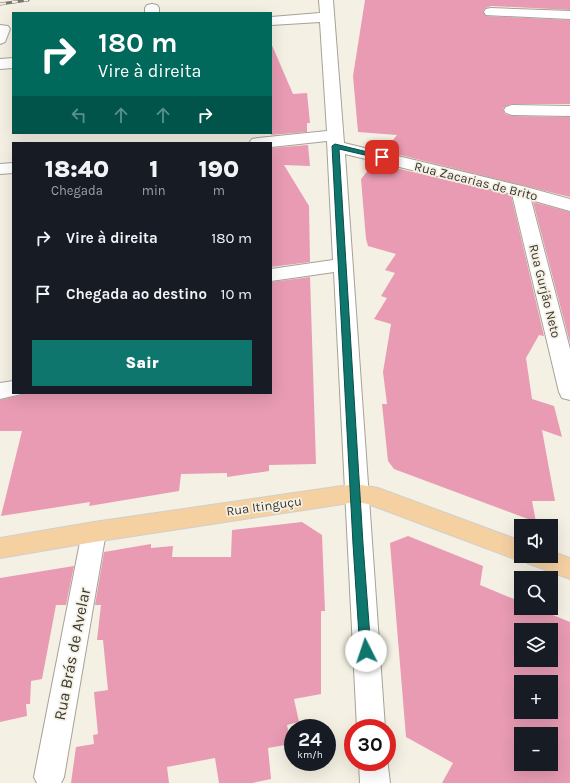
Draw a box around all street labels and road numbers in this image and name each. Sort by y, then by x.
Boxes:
street label: Rua Zacarias de Brito [413,158,539,204]
street label: Rua Gurjão Neto [526,243,564,339]
street label: Rua Itinguçu [225,493,303,519]
street label: Rua Brás de Avelar [50,586,94,722]

